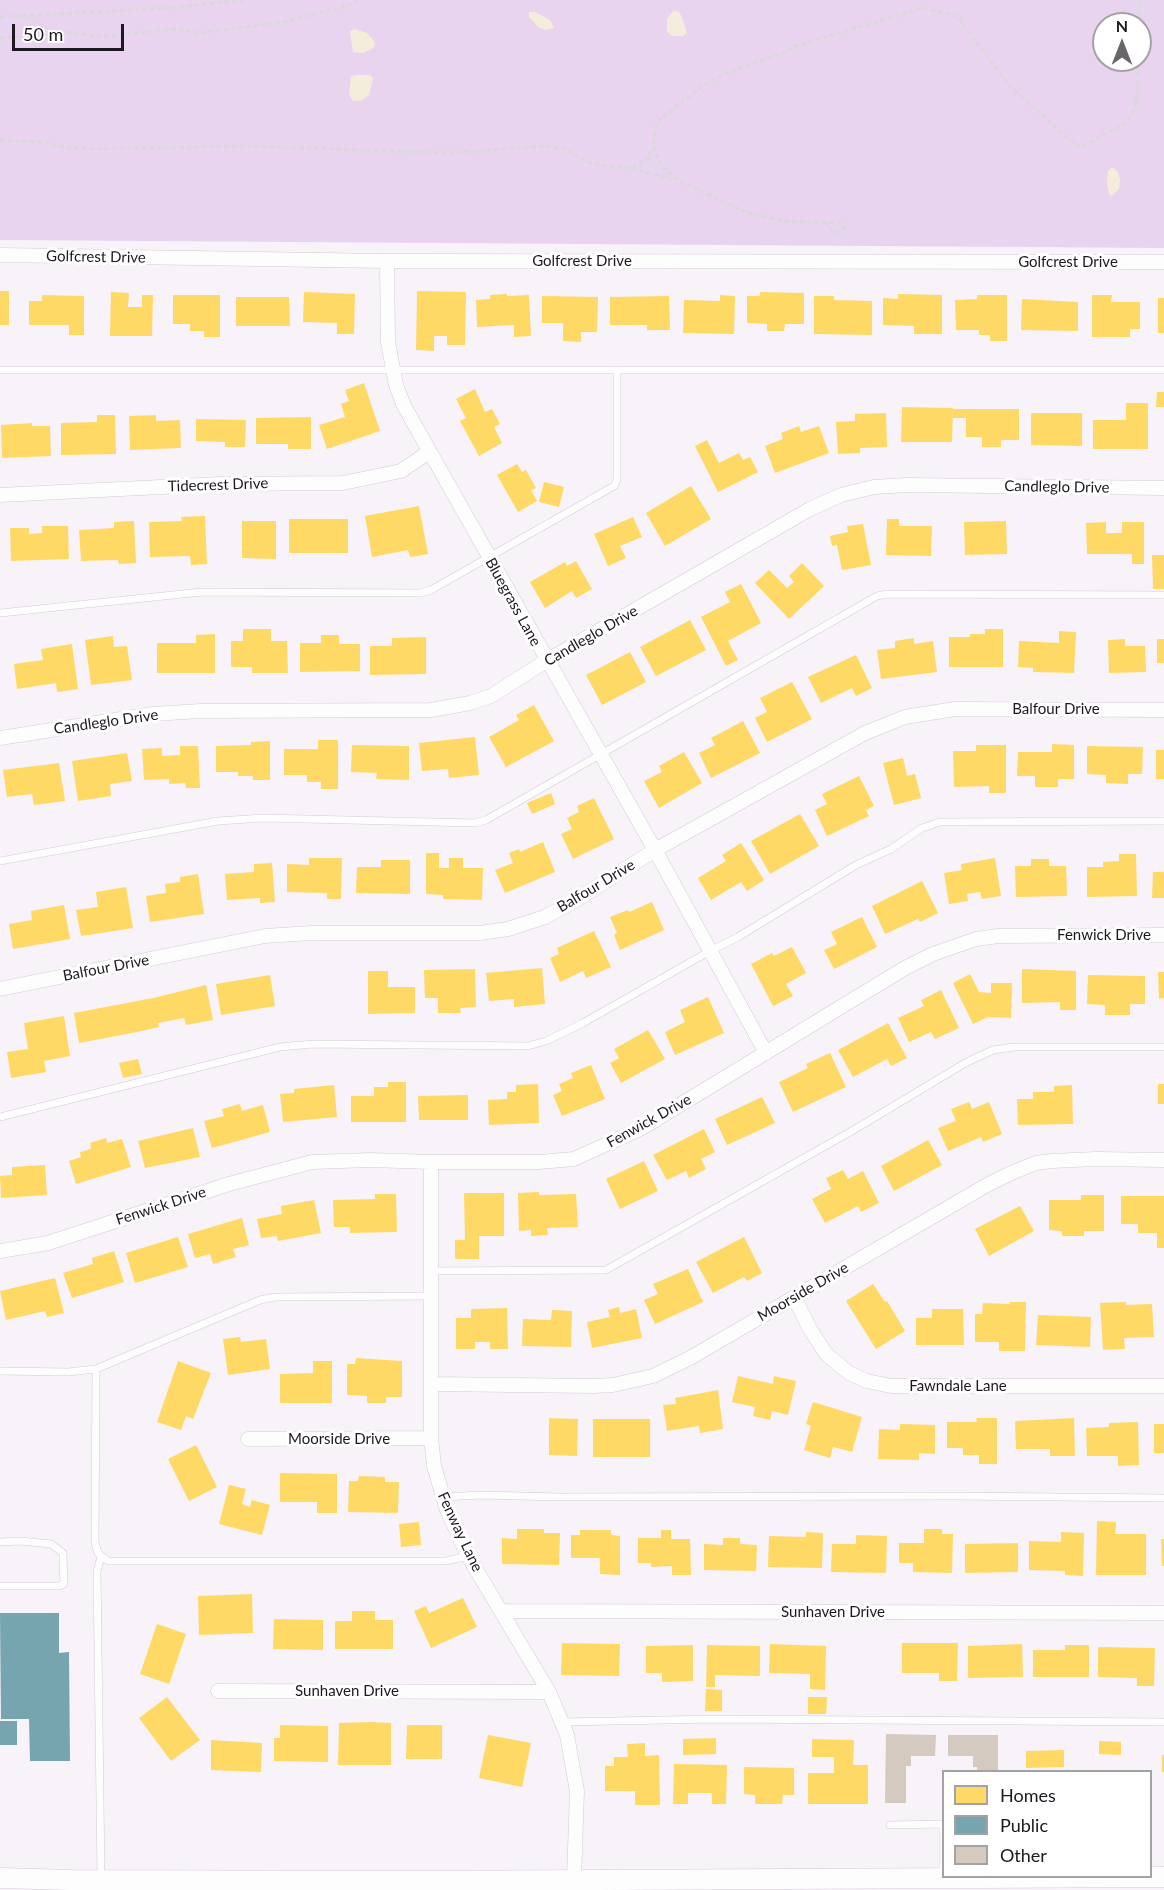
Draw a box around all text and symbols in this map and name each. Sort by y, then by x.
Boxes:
scale bar [15,12,128,50]
north arrow [1092,12,1152,72]
text: N [1116,16,1128,35]
text: 50 m [23,23,63,45]
street label: Golfcrest Drive [46,247,146,267]
street label: Golfcrest Drive [532,252,632,270]
street label: Golfcrest Drive [1018,253,1118,271]
street label: Tidecrest Drive [167,474,269,496]
street label: Candleglo Drive [1004,477,1110,497]
street label: Bluegrass Lane [481,555,545,649]
street label: Candleglo Drive [541,602,641,670]
street label: Balfour Drive [1012,700,1100,718]
street label: Candleglo Drive [53,706,159,738]
street label: Balfour Drive [554,856,638,916]
street label: Fenwick Drive [1057,926,1151,944]
street label: Balfour Drive [61,951,151,985]
street label: Fenwick Drive [604,1090,694,1152]
street label: Fenwick Drive [114,1183,208,1229]
street label: Moorside Drive [754,1259,852,1325]
street label: Fawndale Lane [909,1377,1007,1395]
street label: Moorside Drive [288,1430,390,1448]
street label: Fenway Lane [434,1489,486,1575]
street label: Sunhaven Drive [781,1603,885,1621]
street label: Sunhaven Drive [295,1682,399,1700]
legend [942,1770,1152,1878]
text: Homes [1000,1784,1056,1806]
text: Public [1000,1814,1048,1836]
text: Other [1000,1844,1047,1866]

